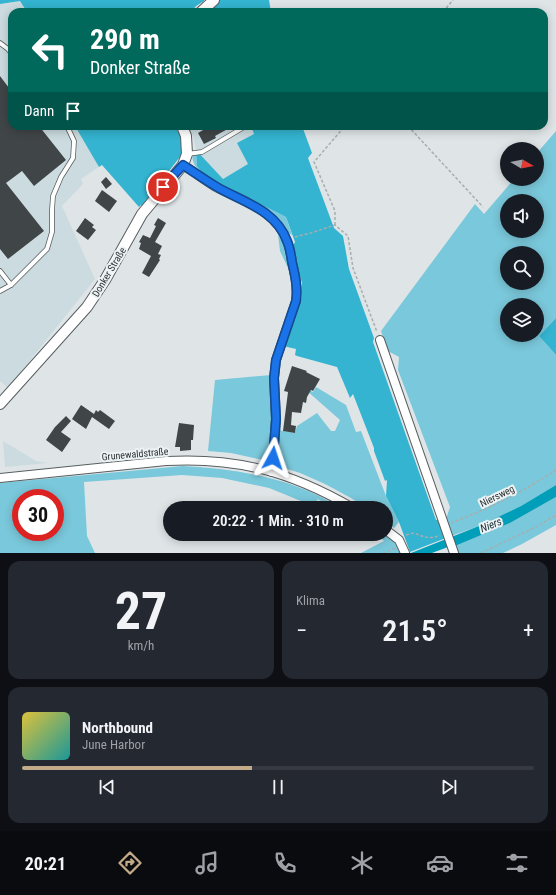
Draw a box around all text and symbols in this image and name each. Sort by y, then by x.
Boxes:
text: 290 m [90,23,160,56]
icon: left [24,24,76,76]
text: Donker Straße [90,57,190,78]
icon: arrive [62,100,84,122]
text: Dann [24,102,54,120]
north arrow [500,142,544,186]
map controls [500,142,544,342]
pin [146,170,180,204]
icon: arrive [152,176,174,198]
button: sound [500,194,544,238]
street label: Donker Straße [90,245,128,299]
button: search [500,246,544,290]
button: layers [500,298,544,342]
position arrow [252,437,294,479]
street label: Grunewaldstraße [101,446,169,462]
street label: Niersweg [478,483,516,509]
speed limit sign: 30 [12,489,64,541]
text: 20:22 · 1 Min. · 310 m [212,512,344,530]
water label: Niers [478,515,504,535]
text: 27 [115,581,167,642]
text: Klima [296,593,325,608]
text: 21.5° [382,613,448,648]
text: − [296,618,307,643]
text: + [523,618,534,643]
text: km/h [128,638,154,653]
text: Northbound [82,719,153,737]
text: June Harbor [82,737,145,752]
icon: previous [96,776,118,798]
icon: pause [267,776,289,798]
icon: next [438,776,460,798]
icon: directions [116,849,144,877]
icon: music [193,849,221,877]
icon: phone [271,849,299,877]
icon: climate [348,849,376,877]
icon: car [426,849,454,877]
icon: filters [503,849,531,877]
text: 20:21 [25,853,66,874]

